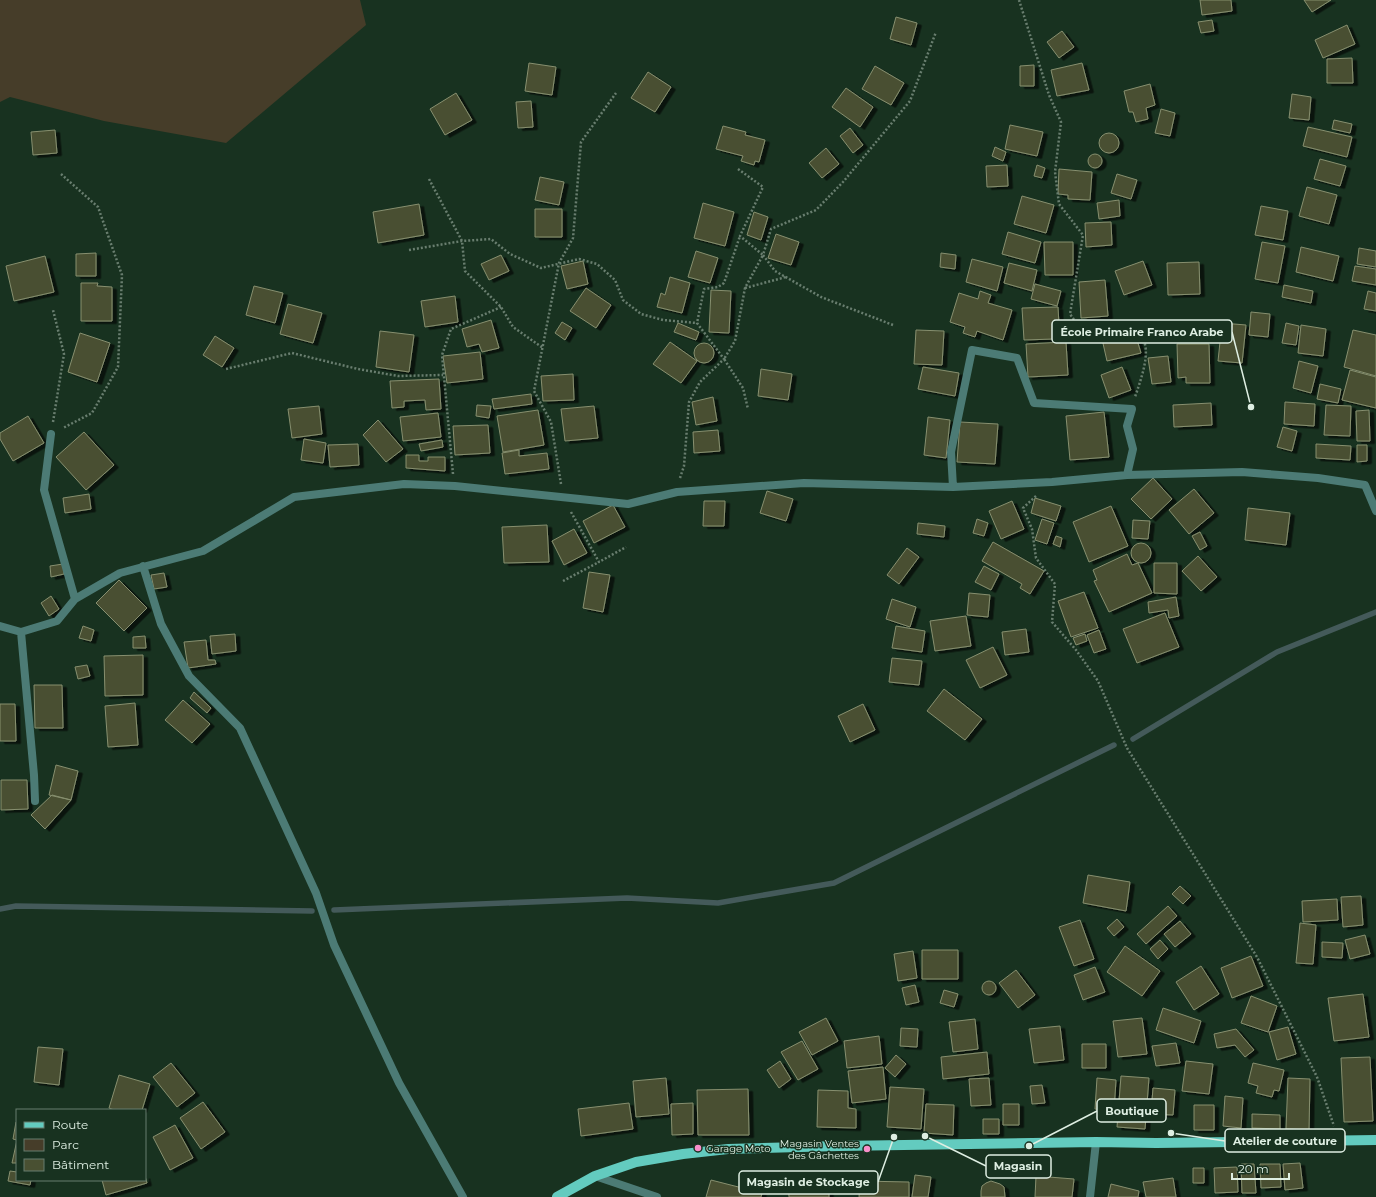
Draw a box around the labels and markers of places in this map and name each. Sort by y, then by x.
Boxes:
callout: École Primaire Franco Arabe [1052,320,1232,343]
callout: Boutique [1097,1099,1166,1122]
callout: Atelier de couture [1225,1129,1345,1152]
place label: Magasin Ventes des Gâchettes [780,1137,859,1162]
place label: Garage Moto [706,1142,771,1155]
marker: Garage Moto [693,1143,703,1153]
marker: Magasin Ventes des Gâchettes [862,1144,872,1154]
callout: Magasin [986,1155,1051,1178]
callout: Magasin de Stockage [739,1171,878,1194]

